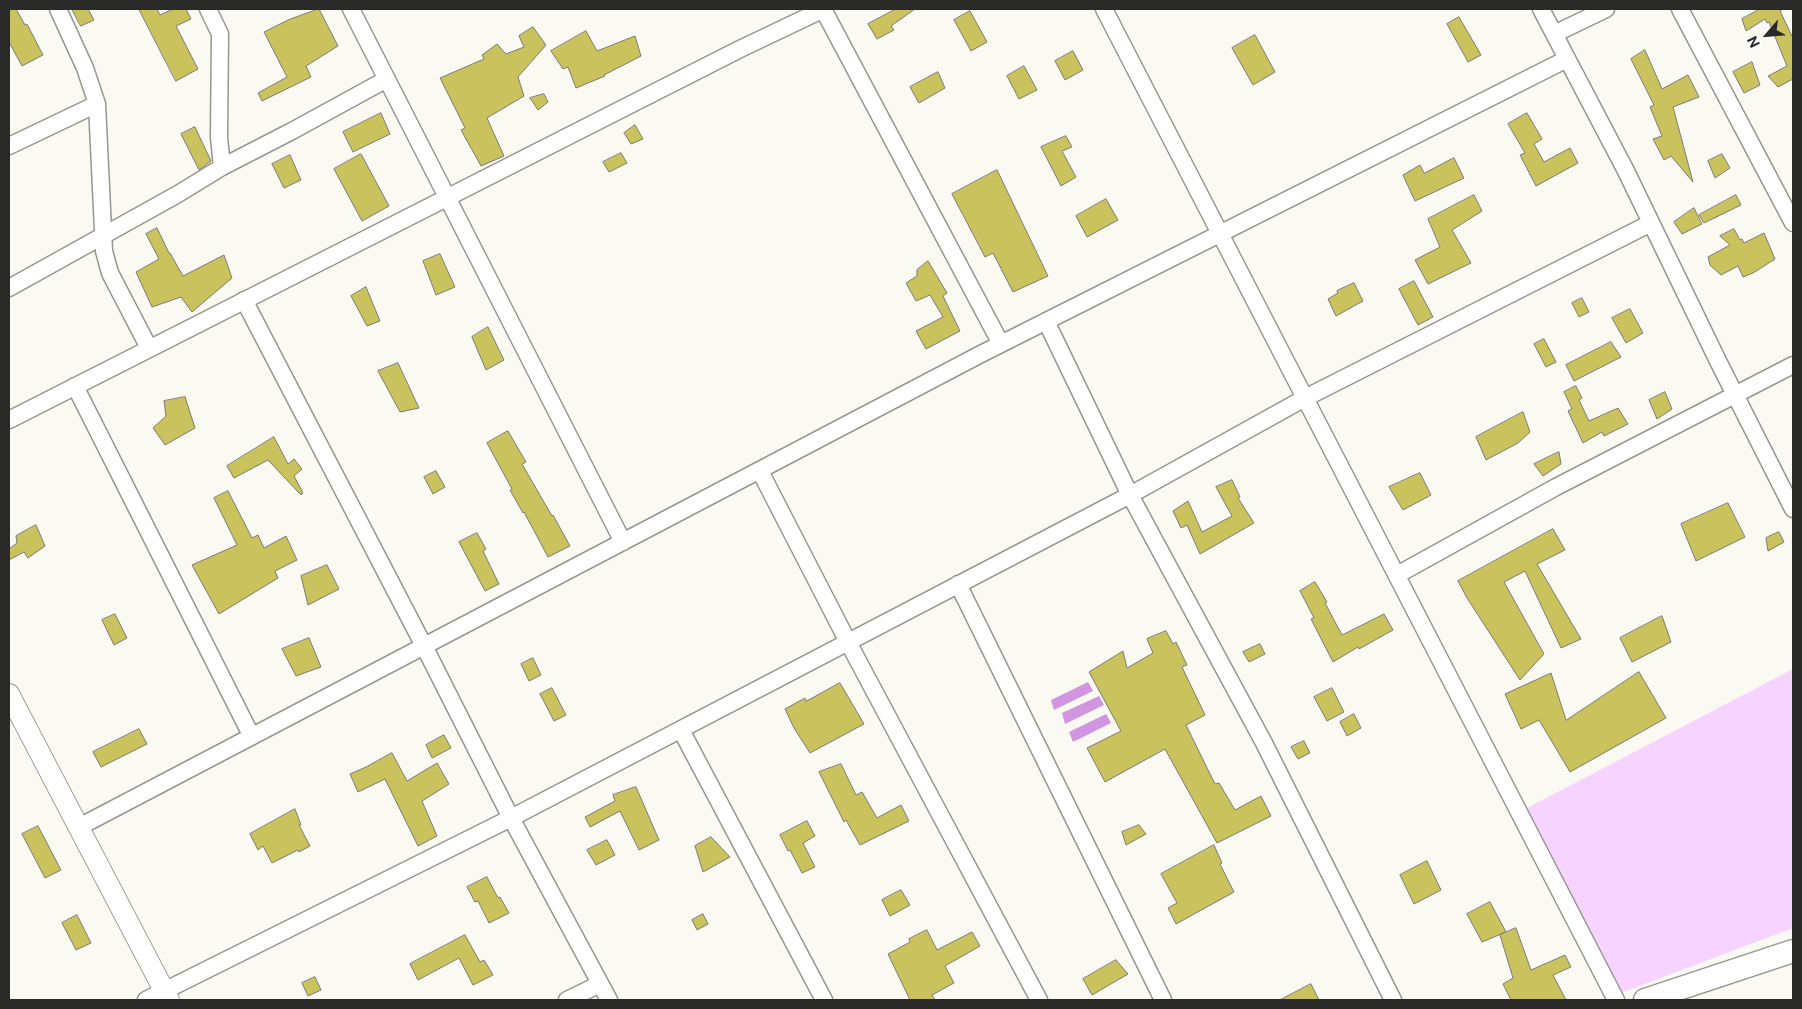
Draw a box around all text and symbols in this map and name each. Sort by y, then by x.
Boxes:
north arrow [1742,10,1792,60]
text: N [1744,33,1763,50]

